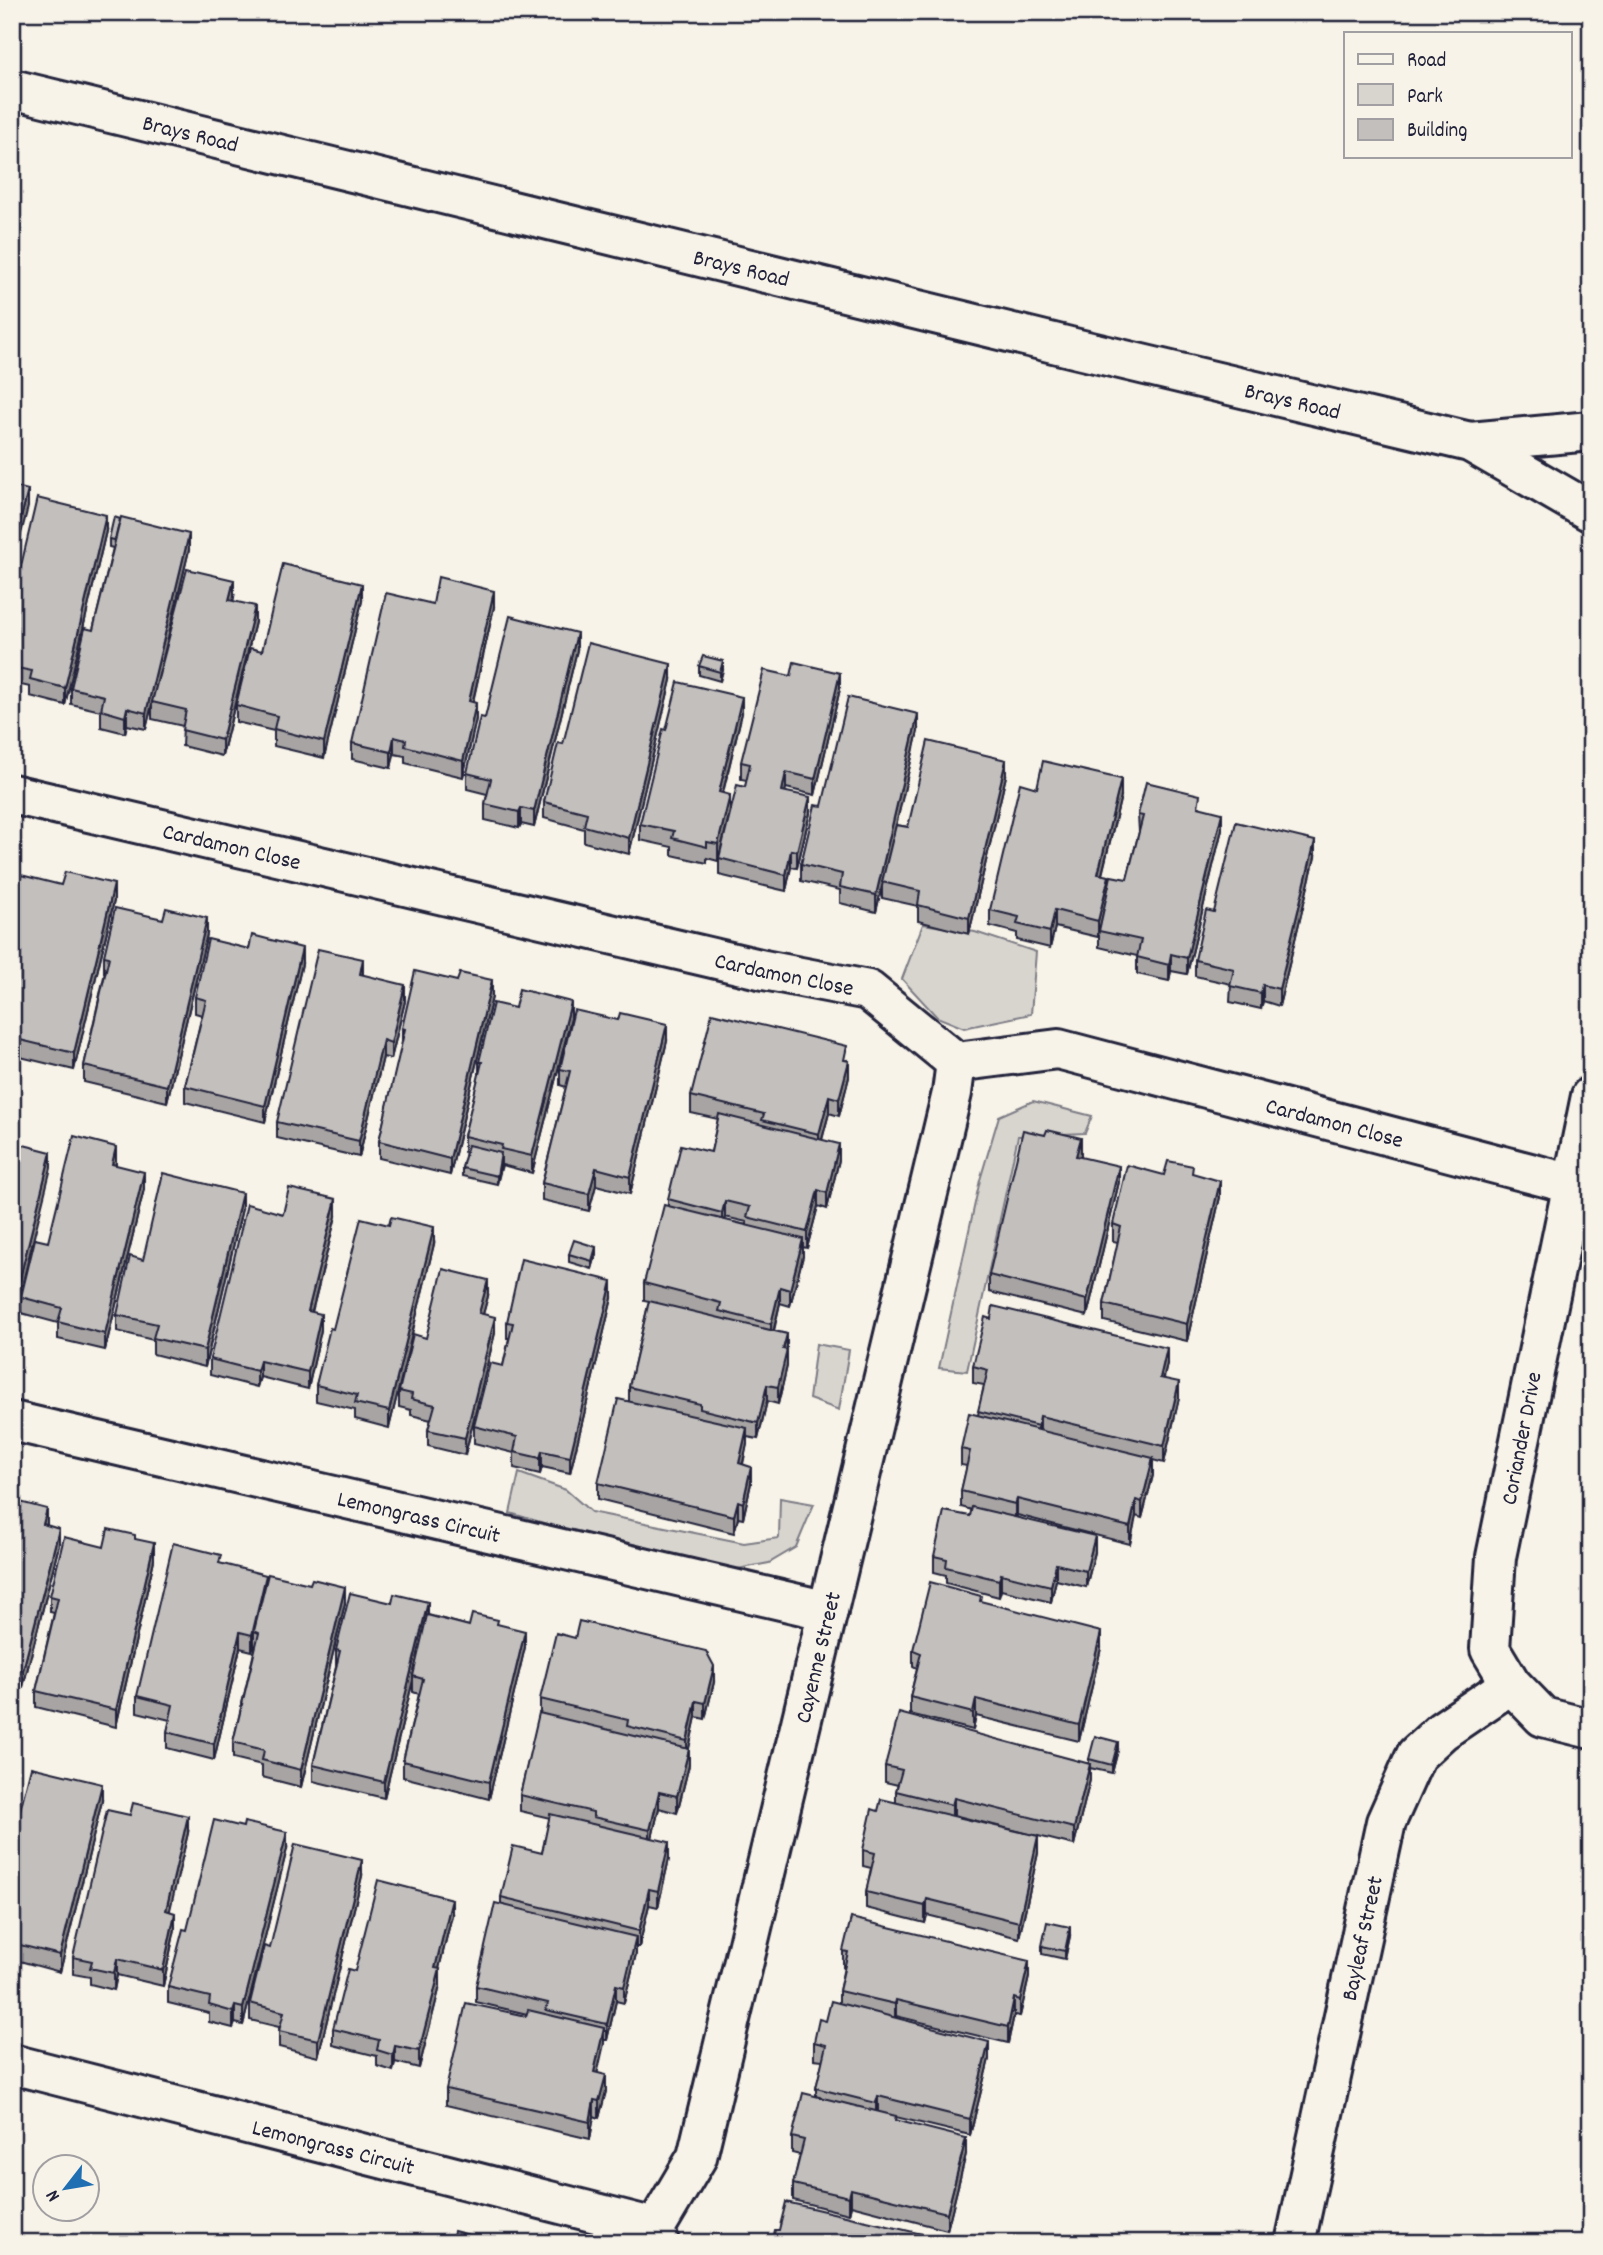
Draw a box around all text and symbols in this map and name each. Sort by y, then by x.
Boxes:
legend [1344,32,1572,158]
text: Road [1407,47,1446,77]
text: Park [1407,83,1443,113]
street label: Brays Road [139,108,241,164]
text: Building [1407,117,1467,147]
street label: Brays Road [689,243,792,298]
street label: Brays Road [1241,376,1343,431]
street label: Cardamon Close [159,817,304,881]
street label: Cardamon Close [711,946,856,1007]
street label: Cardamon Close [1261,1091,1406,1159]
street label: Coriander Drive [1494,1369,1552,1508]
street label: Lemongrass Circuit [334,1484,503,1554]
street label: Cayenne Street [789,1589,852,1727]
street label: Bayleaf Street [1335,1873,1394,2004]
street label: Lemongrass Circuit [248,2113,418,2186]
north arrow [32,2154,102,2224]
text: N [40,2184,68,2206]

